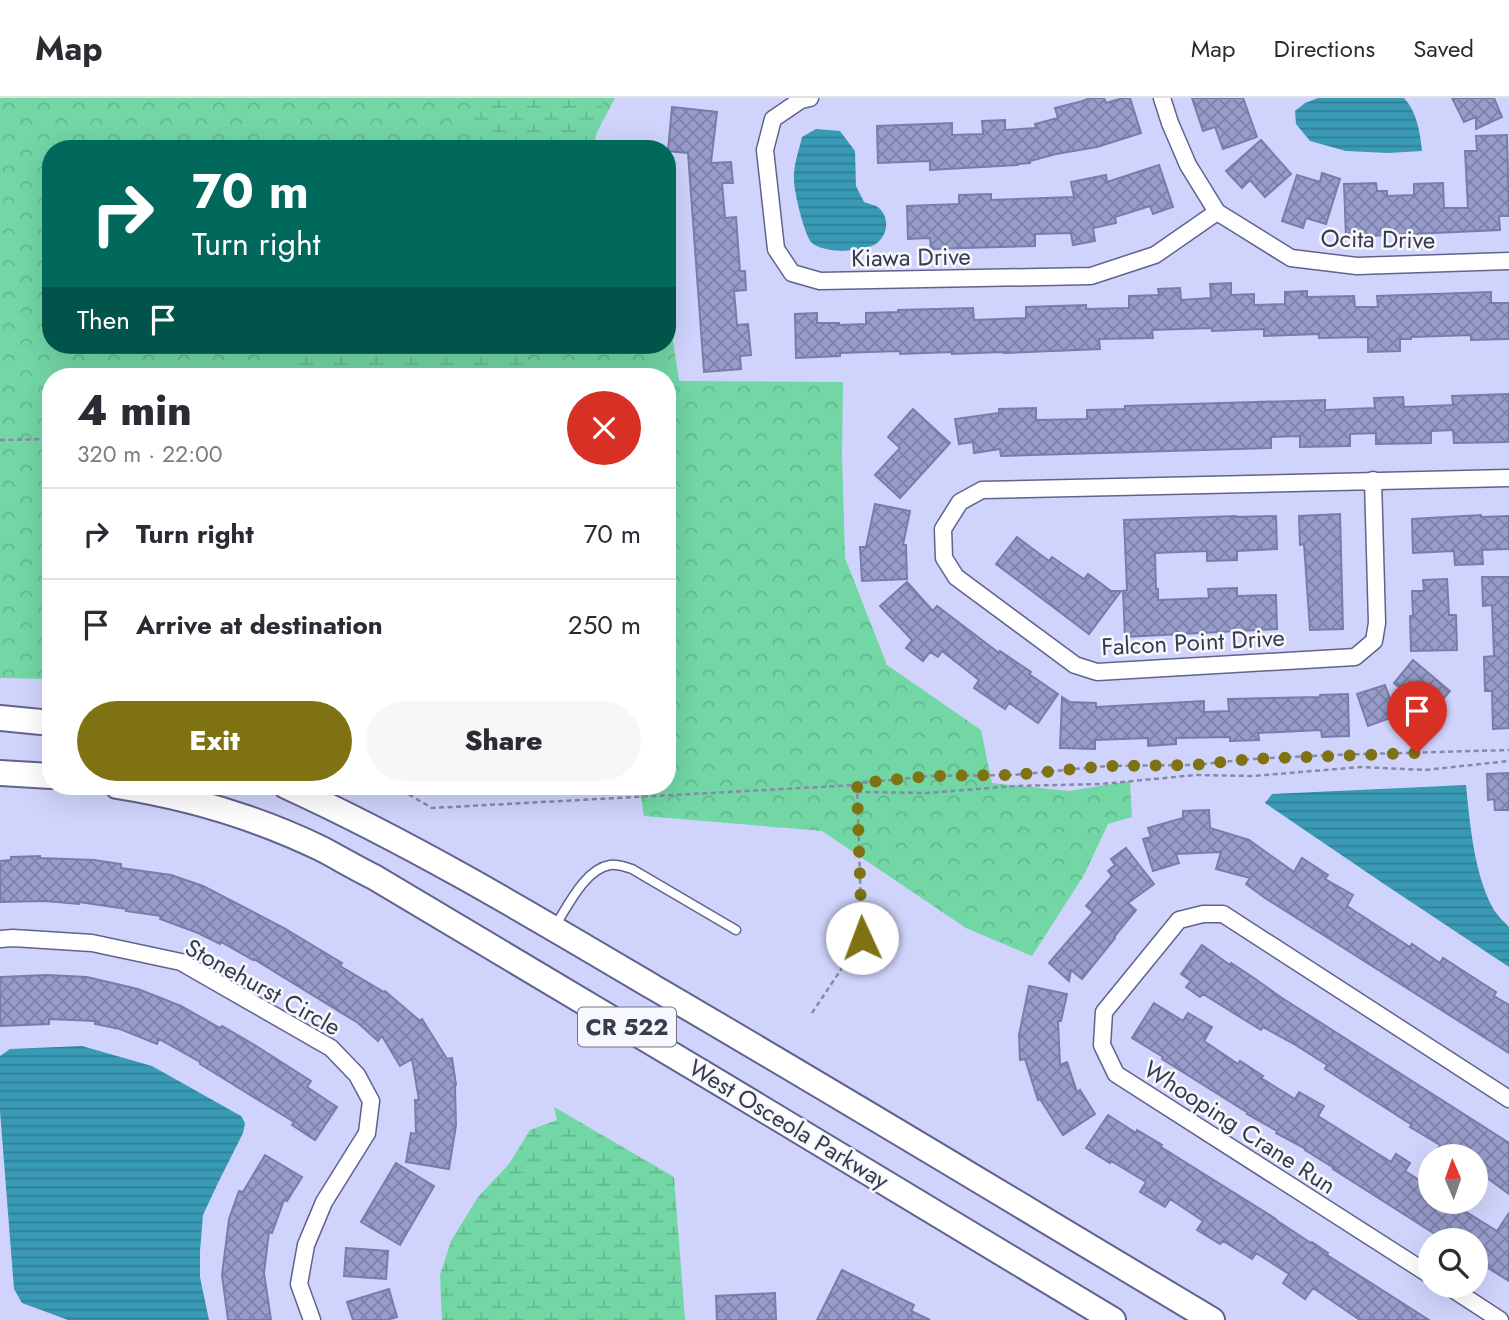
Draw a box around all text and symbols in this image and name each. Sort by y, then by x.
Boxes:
text: Map [35,25,103,72]
text: Map [1191,31,1236,66]
text: Directions [1274,31,1375,66]
text: Saved [1413,31,1474,66]
text: 70 m [192,156,309,226]
icon: right [77,168,168,259]
text: Turn right [192,221,321,267]
street label: Ocita Drive [1320,221,1436,257]
street label: Kiawa Drive [851,238,971,276]
text: Then [77,301,130,339]
icon: arrive [144,301,182,339]
text: 4 min [77,380,192,441]
button: close [567,391,641,465]
text: 320 m · 22:00 [77,437,223,471]
icon: right [77,515,115,553]
text: Turn right [136,515,254,553]
text: 70 m [584,515,641,553]
icon: arrive [77,606,115,644]
text: Arrive at destination [136,606,383,644]
text: 250 m [568,606,641,644]
street label: Falcon Point Drive [1100,620,1286,664]
pin [1387,681,1447,753]
icon: arrive [1398,692,1436,730]
button: Exit [77,701,352,781]
button: Share [366,701,641,781]
position arrow [825,901,899,975]
street label: Stonehurst Circle [179,930,347,1044]
road number: CR 522 [578,1008,676,1046]
street label: West Osceola Parkway [682,1050,896,1198]
street label: Whooping Crane Run [1137,1052,1343,1202]
north arrow [1418,1144,1488,1214]
map controls [1418,1144,1488,1298]
button: search [1418,1228,1488,1298]

